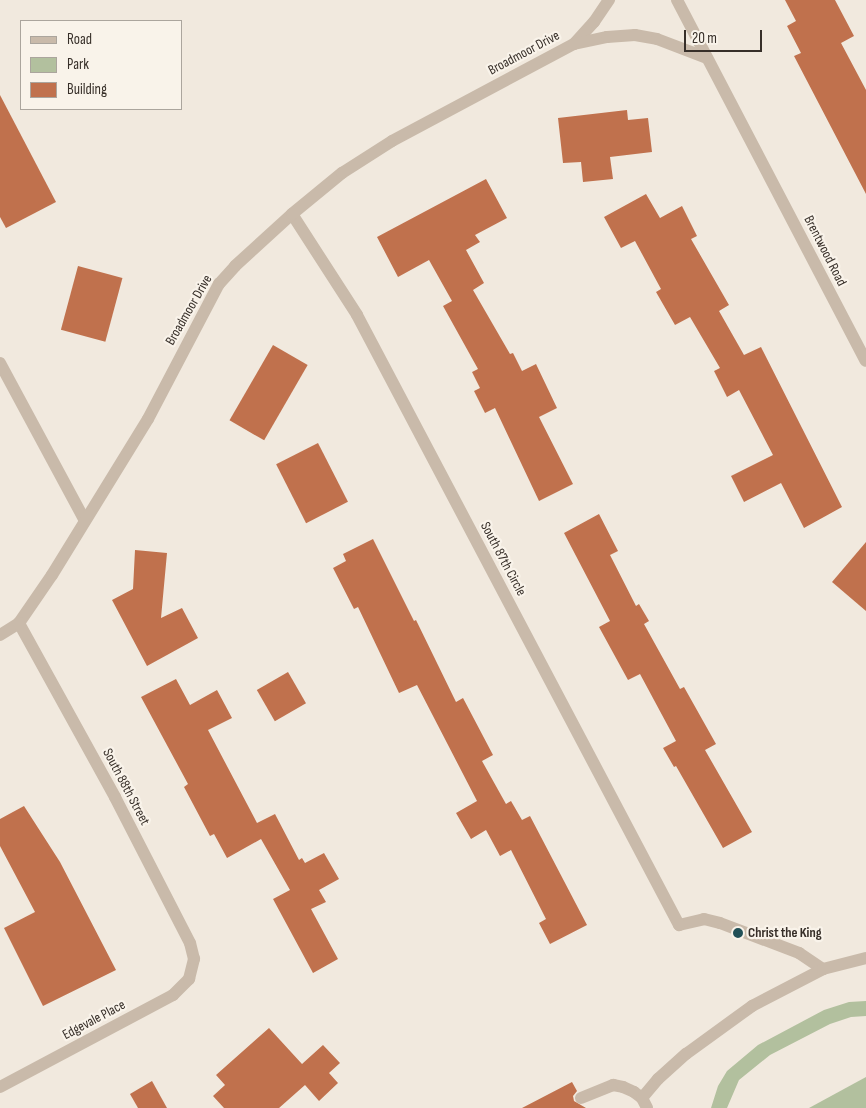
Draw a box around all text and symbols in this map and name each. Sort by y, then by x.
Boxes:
legend [20,20,182,110]
scale bar [686,20,764,52]
street label: Broadmoor Drive [485,27,563,79]
text: 20 m [692,29,717,48]
text: Road [67,30,92,49]
text: Park [67,55,89,74]
text: Building [67,80,107,99]
street label: Brentwood Road [800,213,850,289]
street label: Broadmoor Drive [162,272,216,348]
street label: South 87th Circle [476,519,530,599]
street label: South 88th Street [99,746,153,828]
place label: Christ the King [748,925,822,941]
marker: Christ the King [732,927,744,939]
street label: Edgevale Place [60,996,128,1044]

